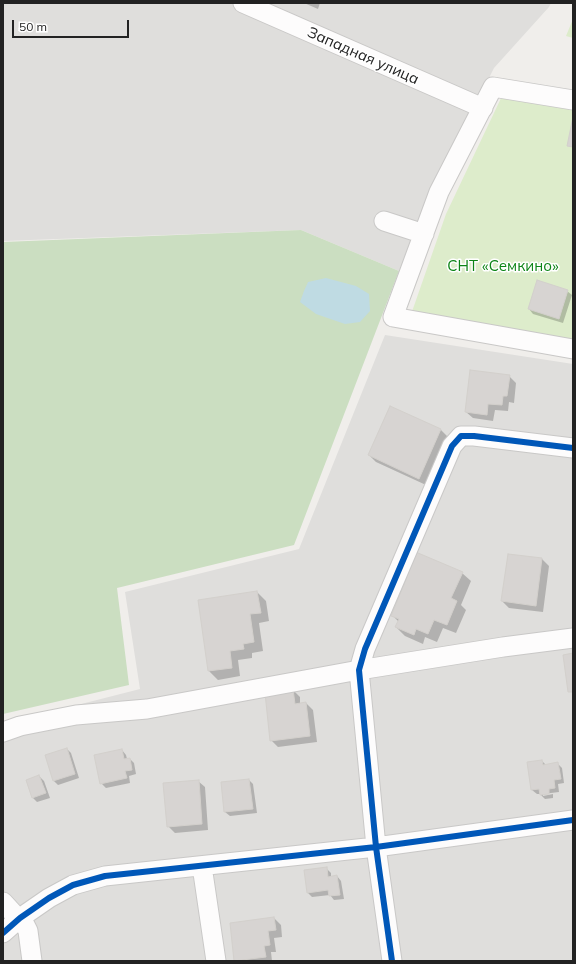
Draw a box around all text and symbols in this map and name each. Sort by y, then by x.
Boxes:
scale bar [14,12,131,38]
text: 50 m [19,19,47,34]
street label: Западная улица [304,23,422,89]
park label: СНТ «Семкино» [447,257,559,275]

